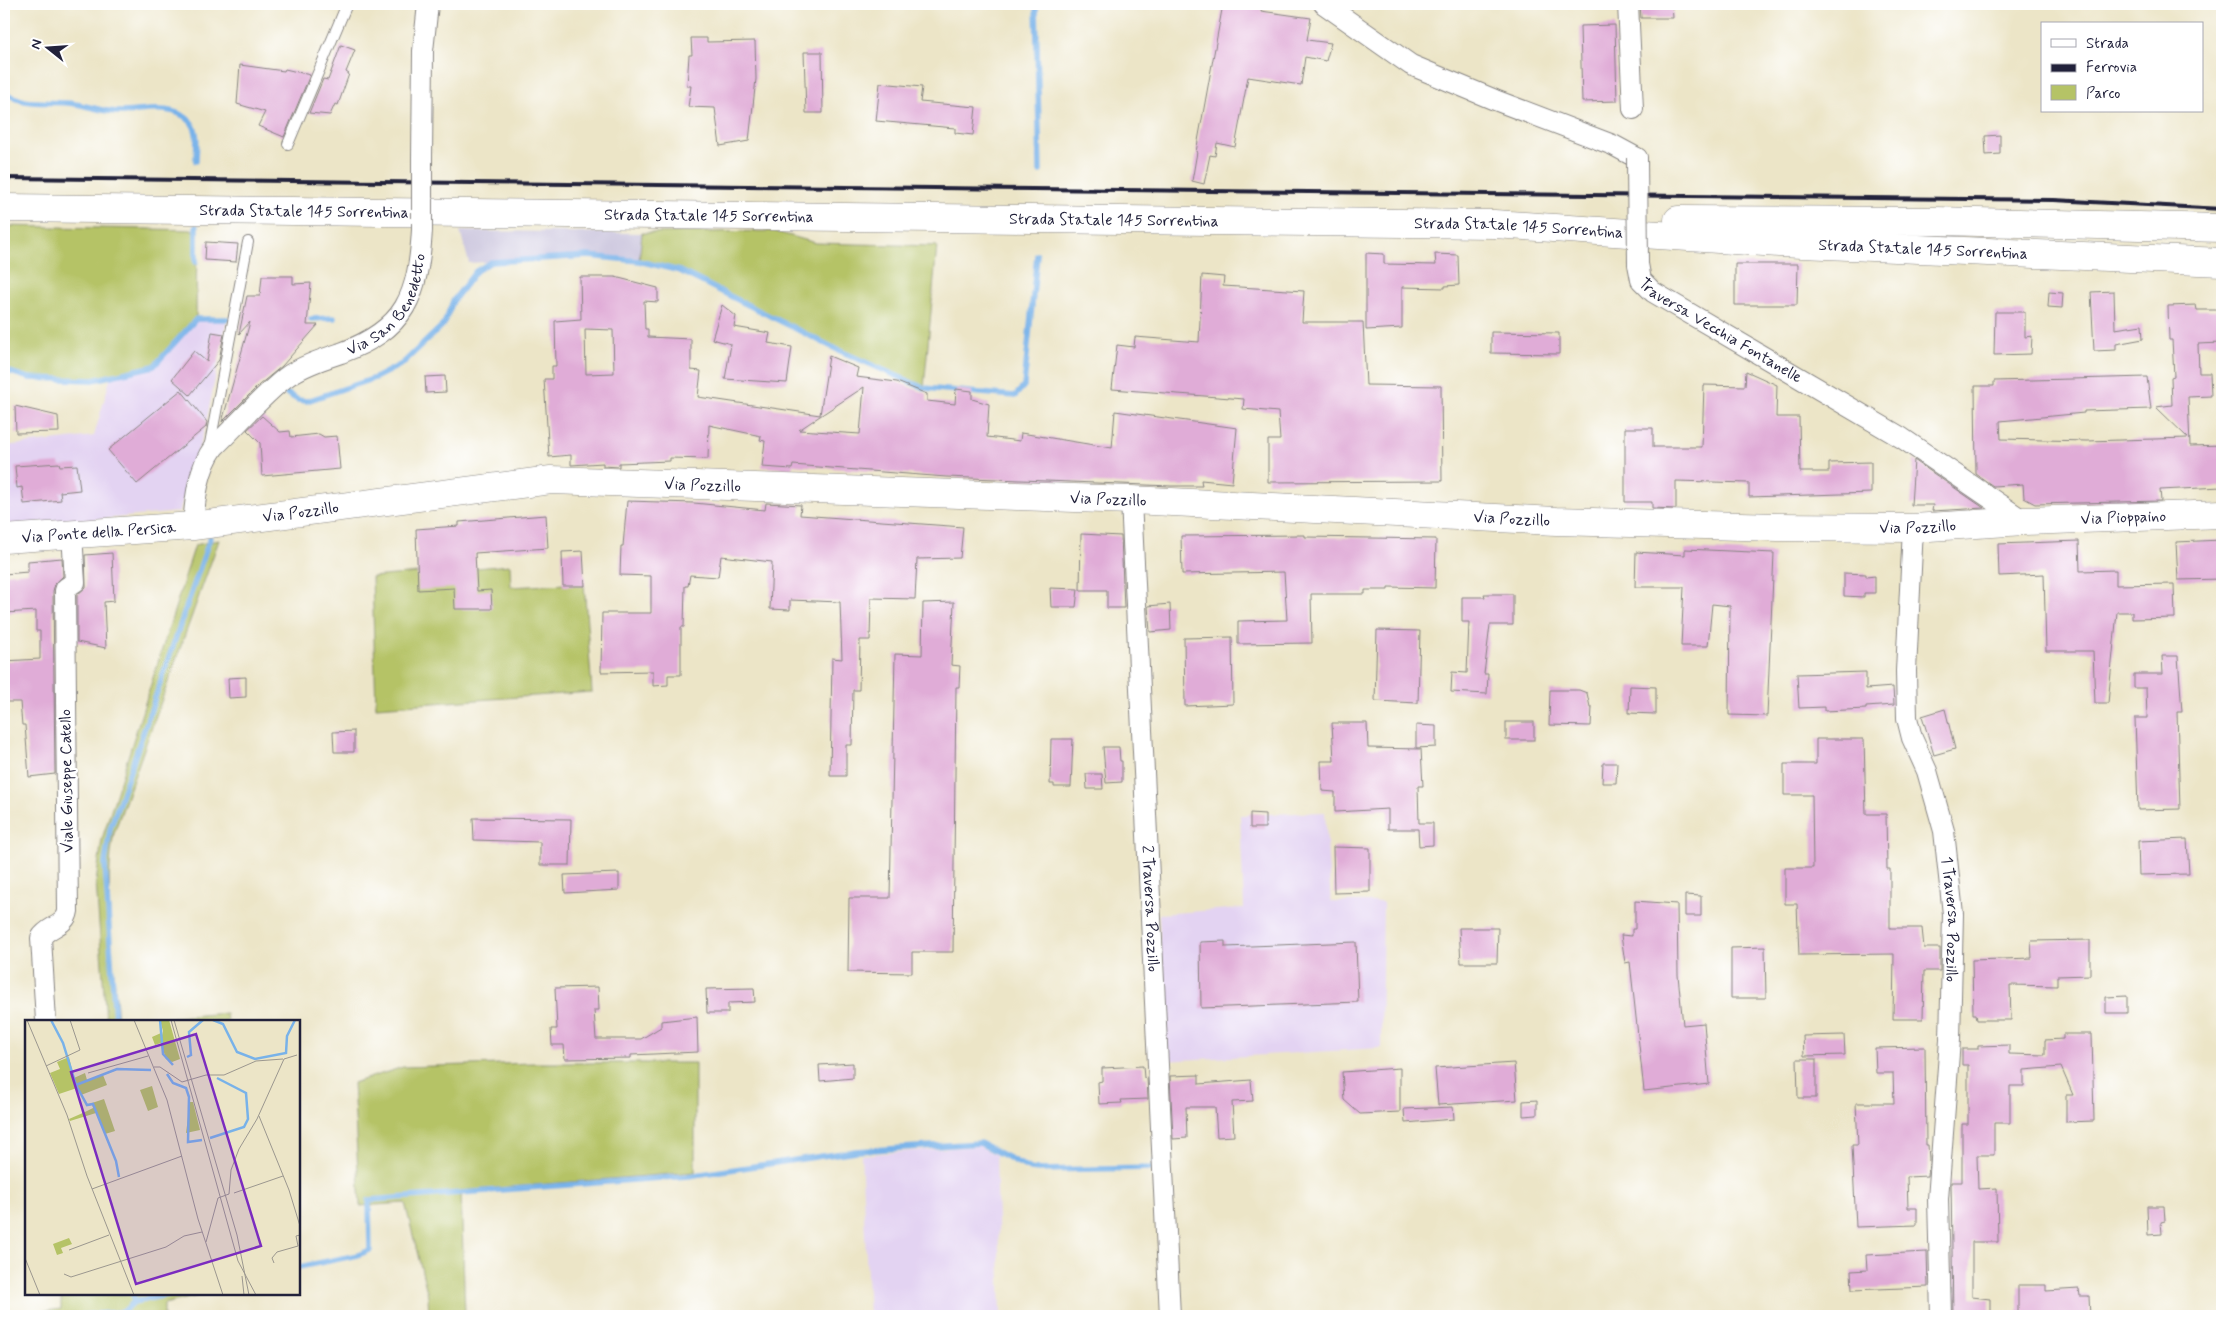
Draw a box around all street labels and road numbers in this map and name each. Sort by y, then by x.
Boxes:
street label: Strada Statale 145 Sorrentina [199,200,409,223]
street label: Strada Statale 145 Sorrentina [604,204,814,227]
street label: Strada Statale 145 Sorrentina [1009,208,1219,232]
street label: Strada Statale 145 Sorrentina [1414,213,1624,243]
street label: Strada Statale 145 Sorrentina [1818,234,2028,264]
street label: Via San Benedetto [343,252,430,360]
street label: Traversa Vecchia Fontanelle [1634,273,1807,388]
street label: Via Pozzillo [664,473,741,497]
street label: Via Pozzillo [1070,487,1147,511]
street label: Via Pozzillo [261,497,340,527]
street label: Via Pioppaino [2080,505,2167,529]
street label: Via Pozzillo [1473,506,1551,531]
street label: Via Pozzillo [1879,515,1957,539]
street label: Via Ponte della Persica [21,517,177,548]
street label: Viale Giuseppe Catello [55,709,79,853]
street label: 2 Traversa Pozzillo [1137,845,1164,972]
street label: 1 Traversa Pozzillo [1936,855,1964,982]

